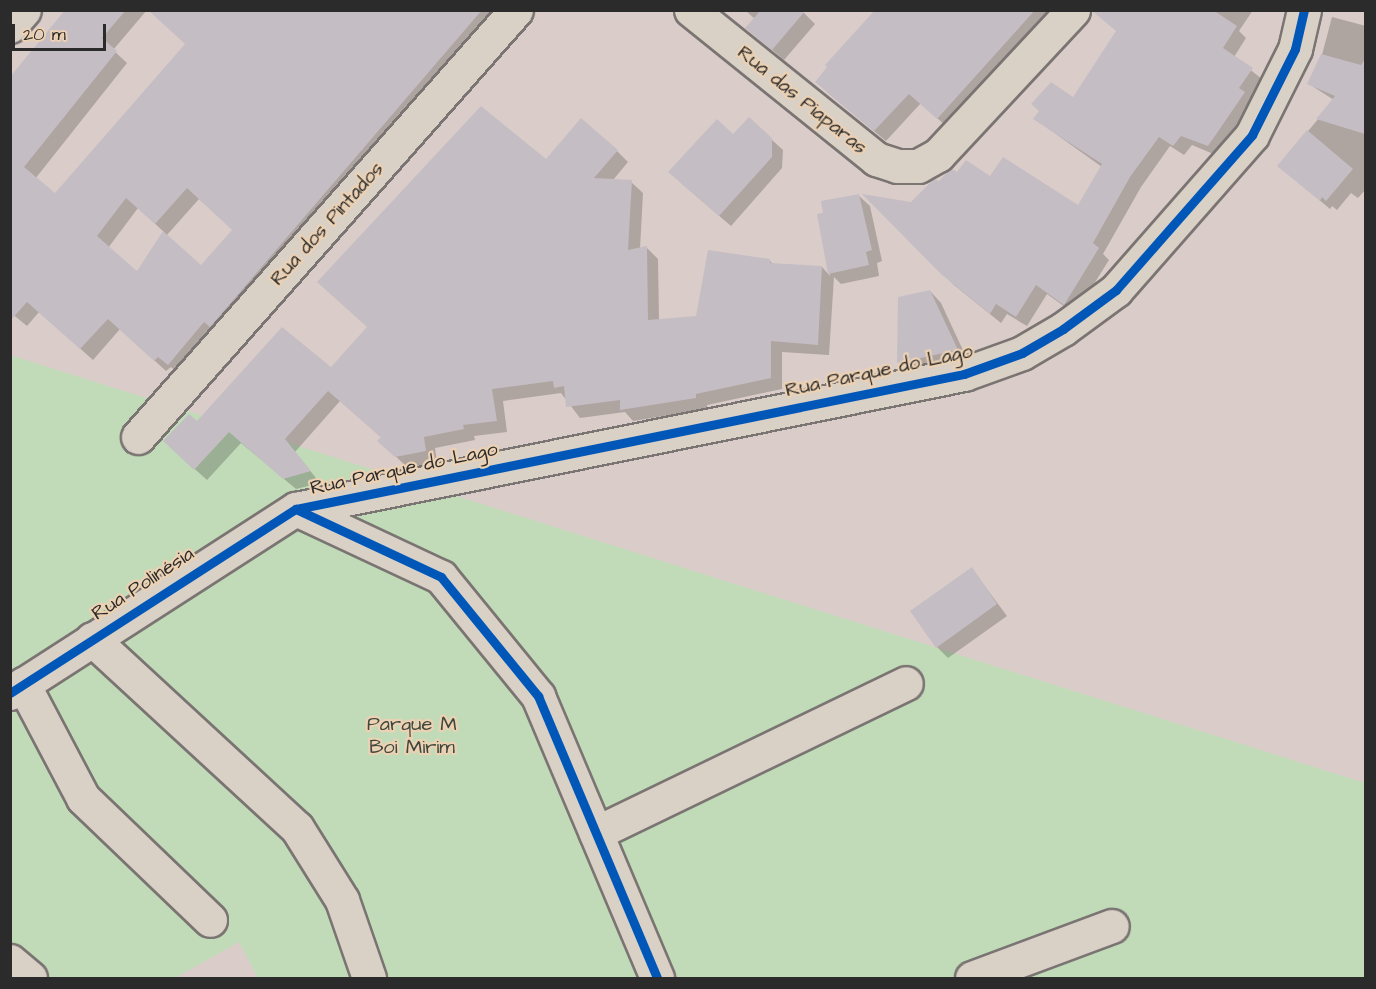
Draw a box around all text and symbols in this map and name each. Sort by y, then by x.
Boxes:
scale bar [15,12,110,50]
text: 20 m [23,22,66,47]
street label: Rua das Piaparas [732,40,872,160]
street label: Rua dos Pintados [265,157,389,291]
street label: Rua Parque do Lago [783,339,975,403]
street label: Rua Parque do Lago [308,437,500,501]
street label: Rua Polinésia [87,542,199,626]
park label: Parque M Boi Mirim [367,713,457,760]

